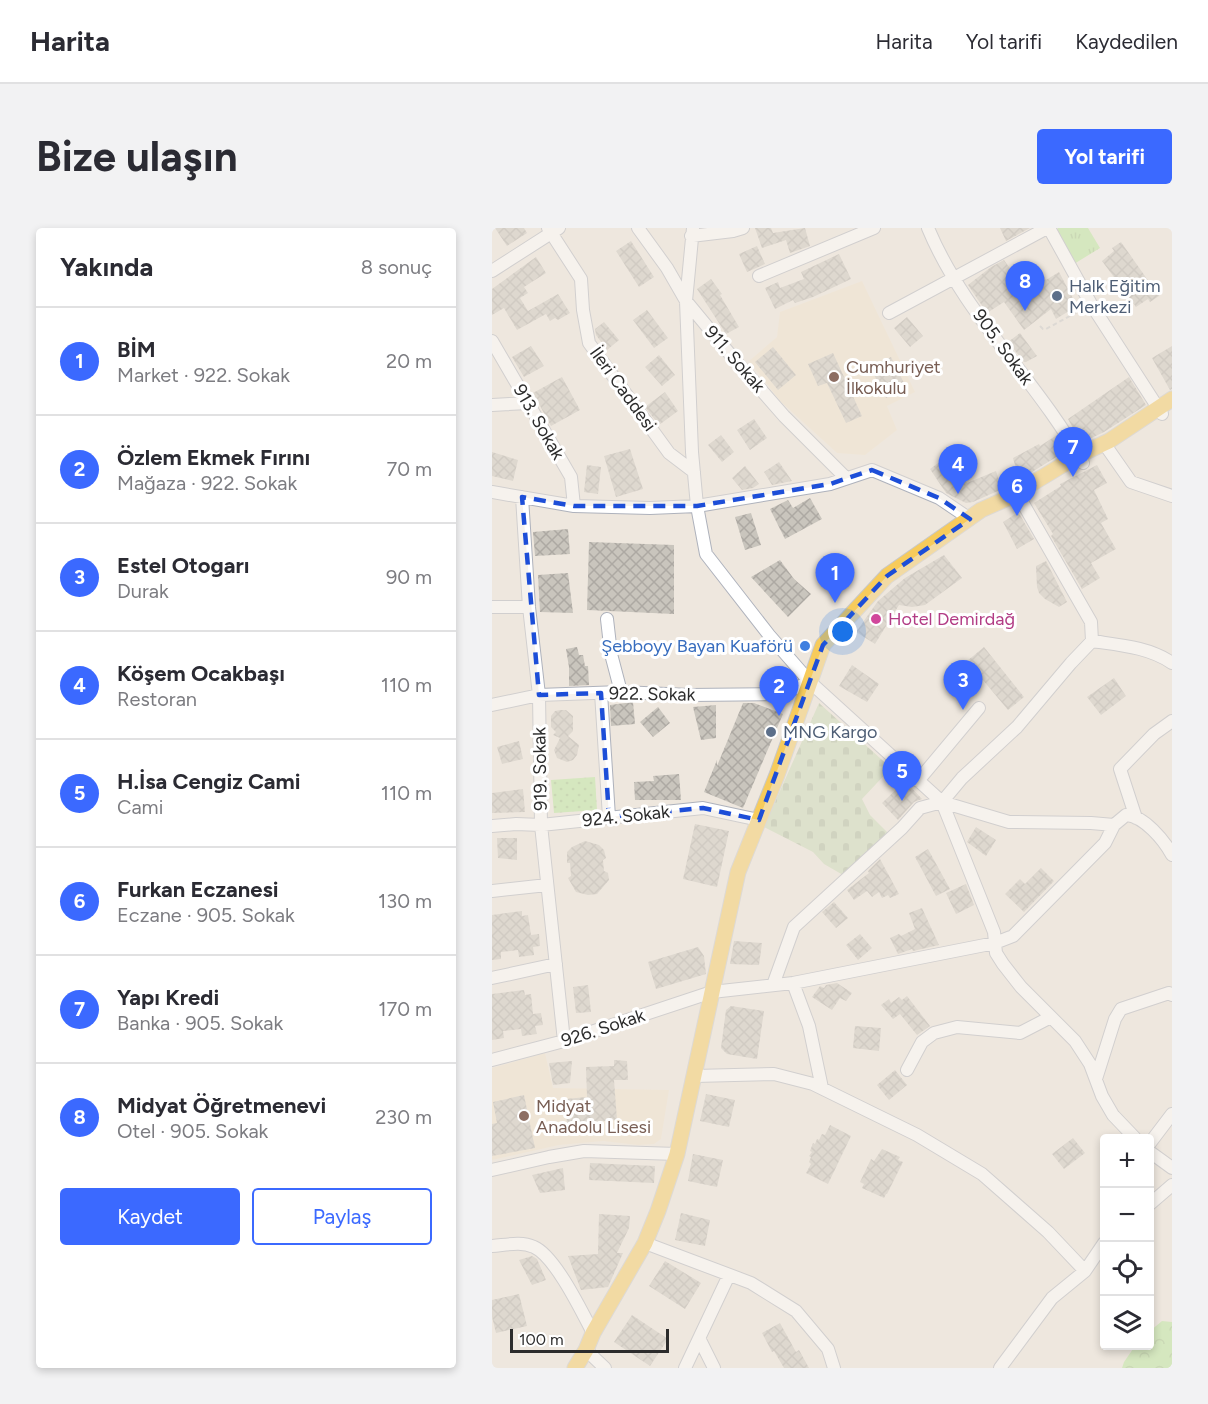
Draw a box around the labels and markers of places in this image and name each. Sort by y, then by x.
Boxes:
pin: 8 [1006,262,1044,311]
place label: Halk Eğitim Merkezi [1069,275,1161,318]
marker: Halk Eğitim Merkezi [1050,289,1064,303]
place label: Cumhuriyet İlkokulu [846,356,941,399]
marker: Cumhuriyet İlkokulu [827,370,841,384]
pin: 7 [1054,428,1092,477]
pin: 4 [938,444,978,494]
pin: 6 [998,466,1036,516]
pin: 1 [816,554,854,603]
place label: Hotel Demirdağ [888,608,1015,630]
marker: Hotel Demirdağ [869,612,883,626]
place label: Şebboyy Bayan Kuaförü [601,635,793,657]
marker: Şebboyy Bayan Kuaförü [798,639,812,653]
pin: 3 [944,660,982,710]
pin: 2 [760,666,798,716]
place label: MNG Kargo [783,721,877,743]
marker: MNG Kargo [764,725,778,739]
pin: 5 [882,752,922,801]
place label: Midyat Anadolu Lisesi [536,1095,651,1138]
marker: Midyat Anadolu Lisesi [517,1109,531,1123]

